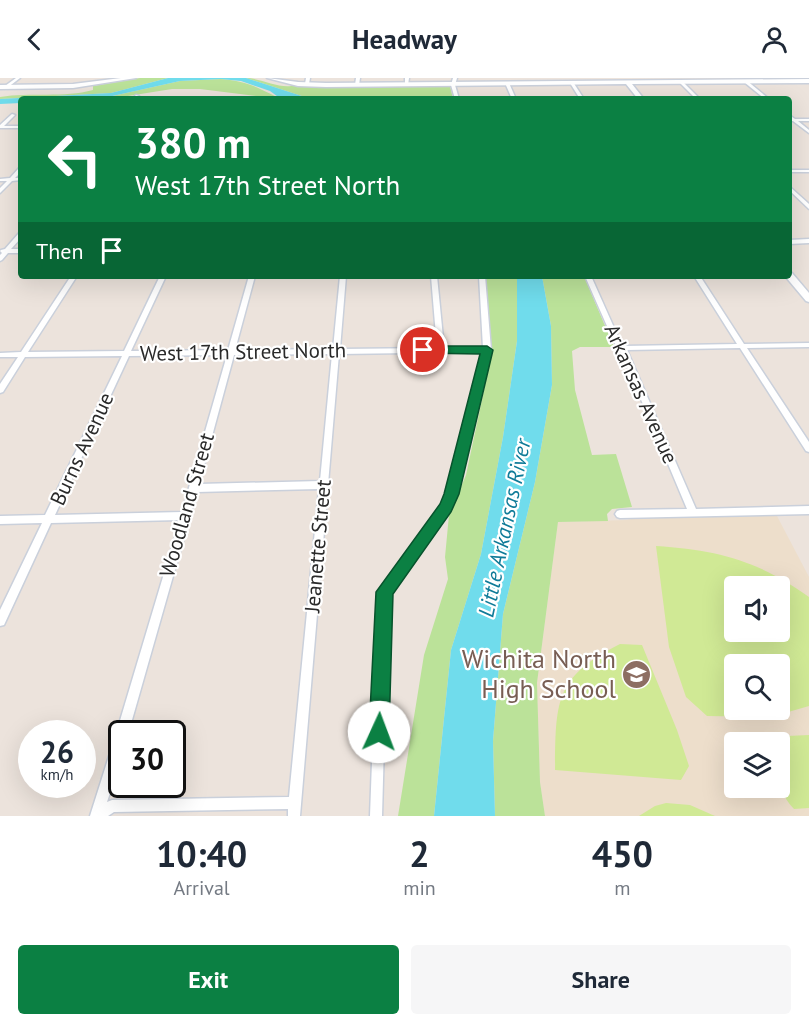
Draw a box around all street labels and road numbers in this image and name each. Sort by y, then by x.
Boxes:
street label: Arkansas Avenue [599,320,684,468]
street label: West 17th Street North [140,336,346,367]
street label: Burns Avenue [44,388,119,510]
street label: Woodland Street [153,430,220,580]
street label: Jeanette Street [298,478,337,615]

